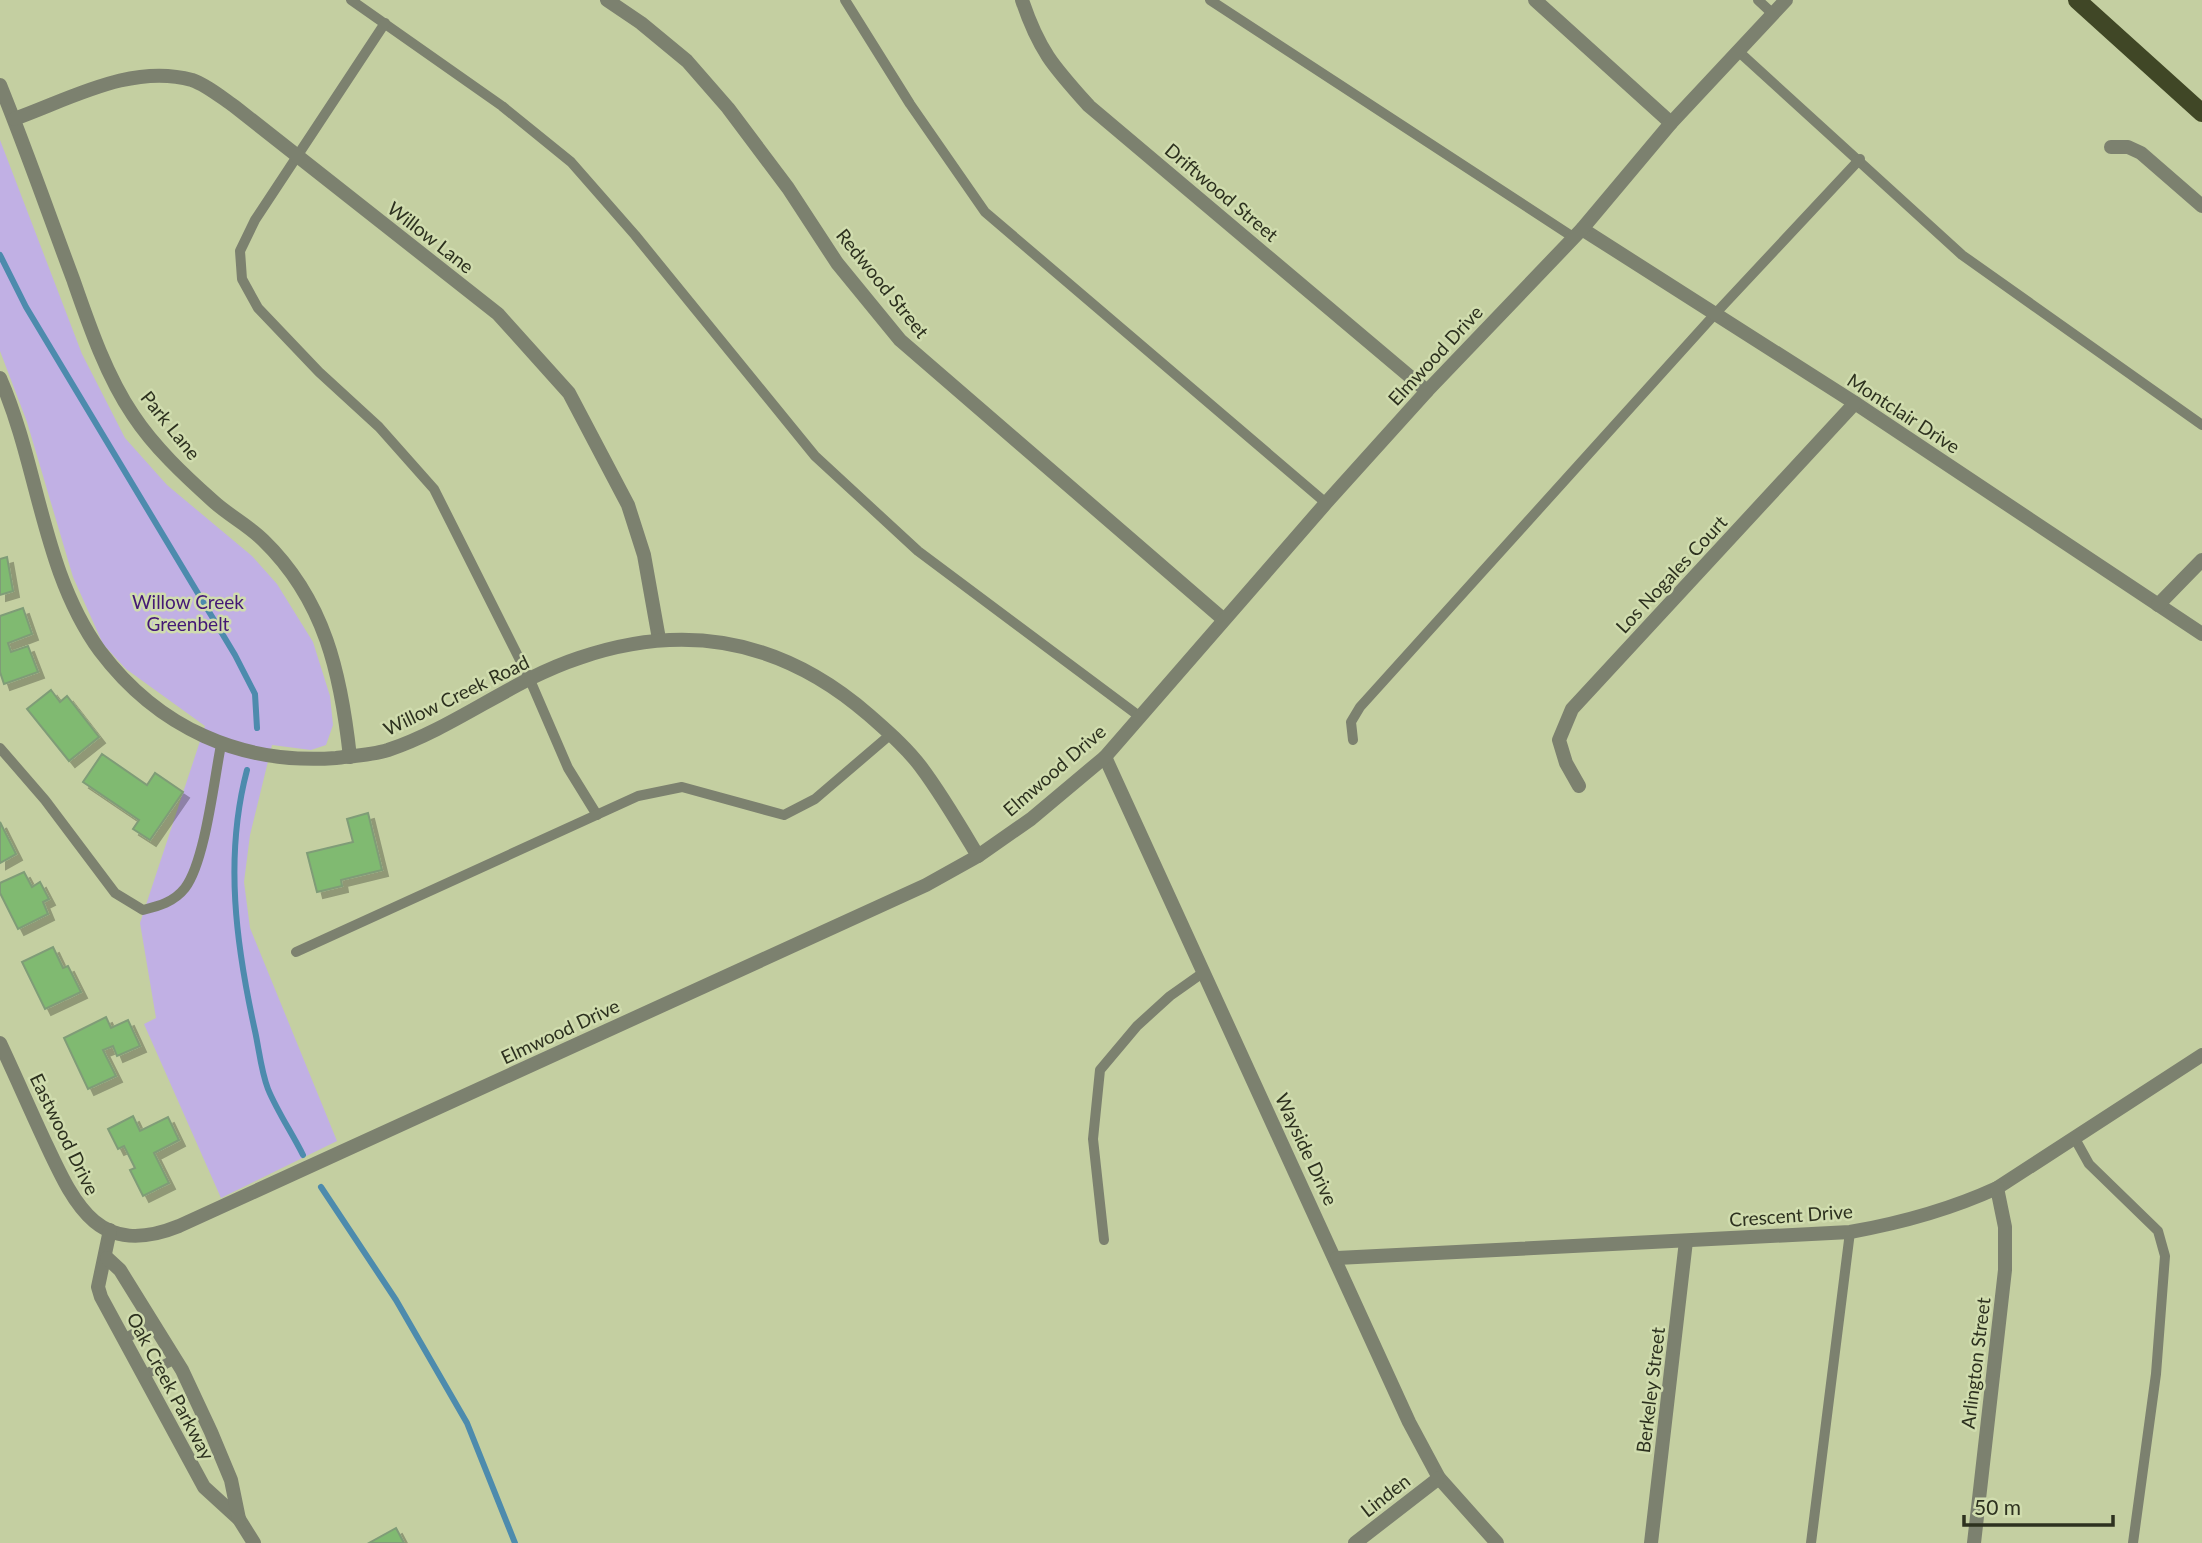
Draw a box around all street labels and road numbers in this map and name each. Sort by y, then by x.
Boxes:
street label: Driftwood Street [1161,138,1283,246]
street label: Willow Lane [383,196,479,278]
street label: Redwood Street [832,224,934,342]
street label: Elmwood Drive [1383,300,1487,410]
street label: Montclair Drive [1843,368,1965,458]
street label: Park Lane [136,386,206,464]
street label: Los Nogales Court [1611,510,1732,638]
street label: Willow Creek Road [379,650,533,740]
street label: Elmwood Drive [998,719,1110,821]
street label: Elmwood Drive [497,994,623,1068]
street label: Eastwood Drive [26,1069,104,1199]
street label: Wayside Drive [1271,1089,1343,1209]
street label: Crescent Drive [1728,1199,1854,1231]
street label: Arlington Street [1956,1296,1994,1430]
street label: Oak Creek Parkway [122,1308,220,1464]
street label: Berkeley Street [1631,1326,1669,1454]
street label: Linden [1356,1469,1414,1521]

